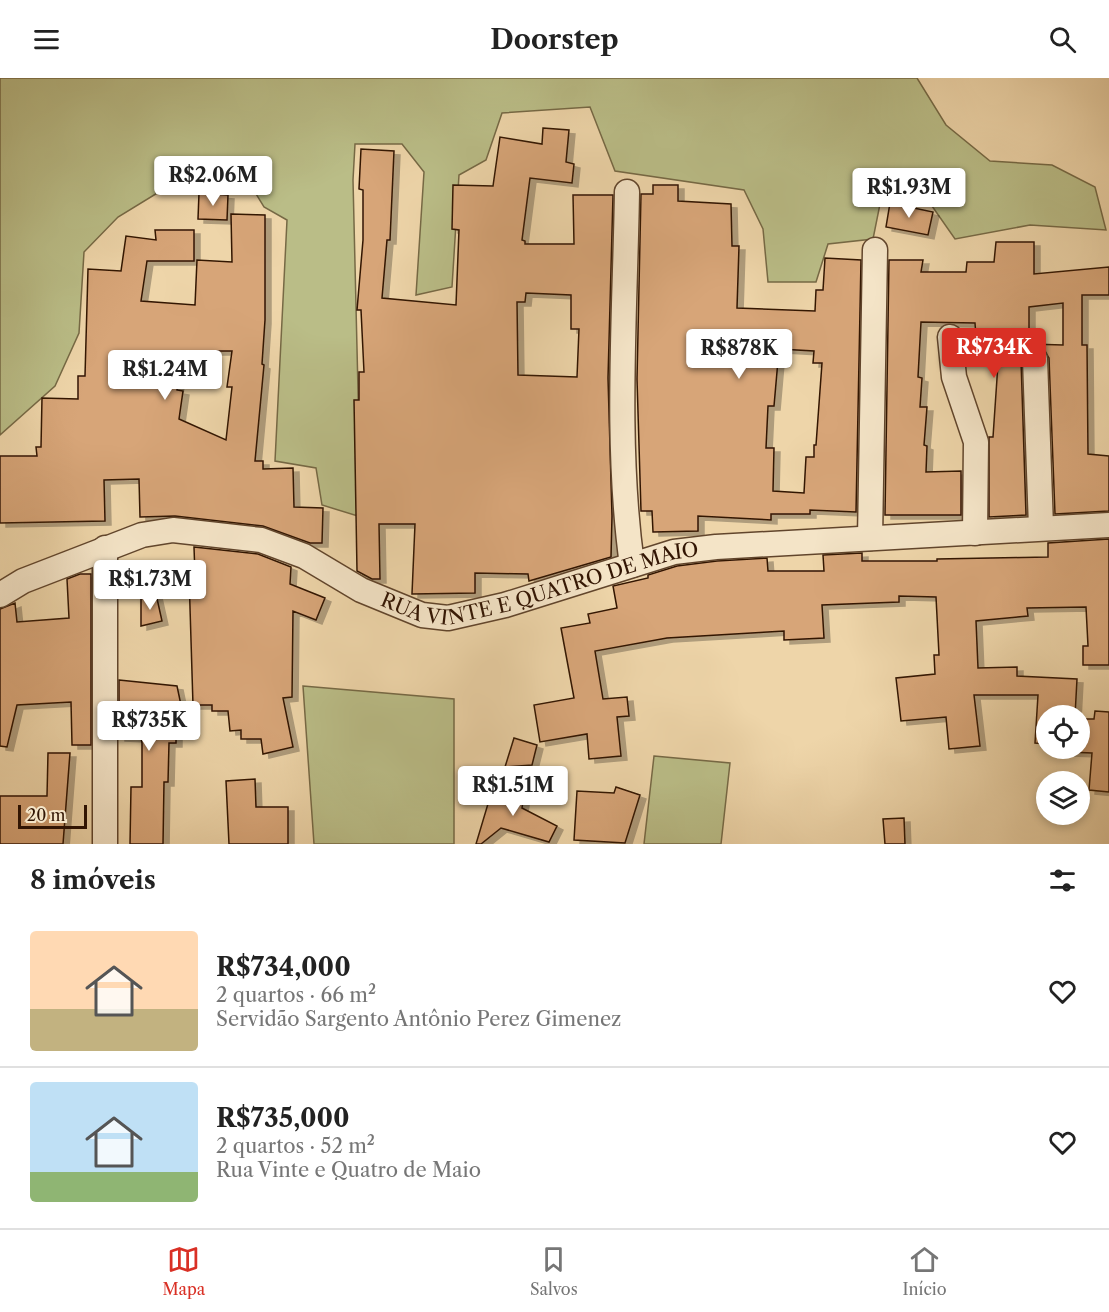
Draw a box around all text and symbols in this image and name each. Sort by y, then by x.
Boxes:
icon: menu [30,23,63,56]
text: Doorstep [490,23,619,56]
icon: search [1046,23,1079,56]
pin: R$2.06M [158,156,268,207]
text: R$2.06M [168,163,258,187]
pin: R$1.93M [854,168,964,219]
text: R$1.93M [866,175,952,199]
pin: R$734K [945,328,1043,379]
pin: R$878K [690,329,788,380]
text: R$734K [956,335,1032,359]
text: R$878K [700,336,778,360]
pin: R$1.24M [110,350,220,401]
text: R$1.24M [122,357,208,381]
street label: RUA VINTE E QUATRO DE MAIO [377,537,700,630]
pin: R$1.73M [95,560,205,611]
text: R$1.73M [108,567,192,591]
pin: R$735K [100,701,198,752]
map controls [1036,705,1090,825]
button: locate [1036,705,1090,759]
text: R$735K [111,708,187,732]
pin: R$1.51M [458,766,568,817]
button: layers [1036,771,1090,825]
text: R$1.51M [472,773,554,797]
scale bar [18,802,87,830]
text: 20 m [27,805,66,825]
text: 8 imóveis [30,864,156,896]
icon: filters [1046,864,1079,897]
text: R$734,000 [216,951,351,983]
icon: home [78,955,150,1027]
icon: heart [1046,975,1079,1008]
text: 2 quartos · 66 m² [216,983,376,1007]
text: Servidão Sargento Antônio Perez Gimenez [216,1007,621,1031]
text: R$735,000 [216,1102,350,1134]
icon: home [78,1106,150,1178]
icon: heart [1046,1126,1079,1159]
text: 2 quartos · 52 m² [216,1134,375,1158]
text: Rua Vinte e Quatro de Maio [216,1158,481,1182]
tab: Mapa [162,1243,205,1299]
tab: Salvos [530,1243,578,1299]
tab: Início [903,1243,947,1299]

